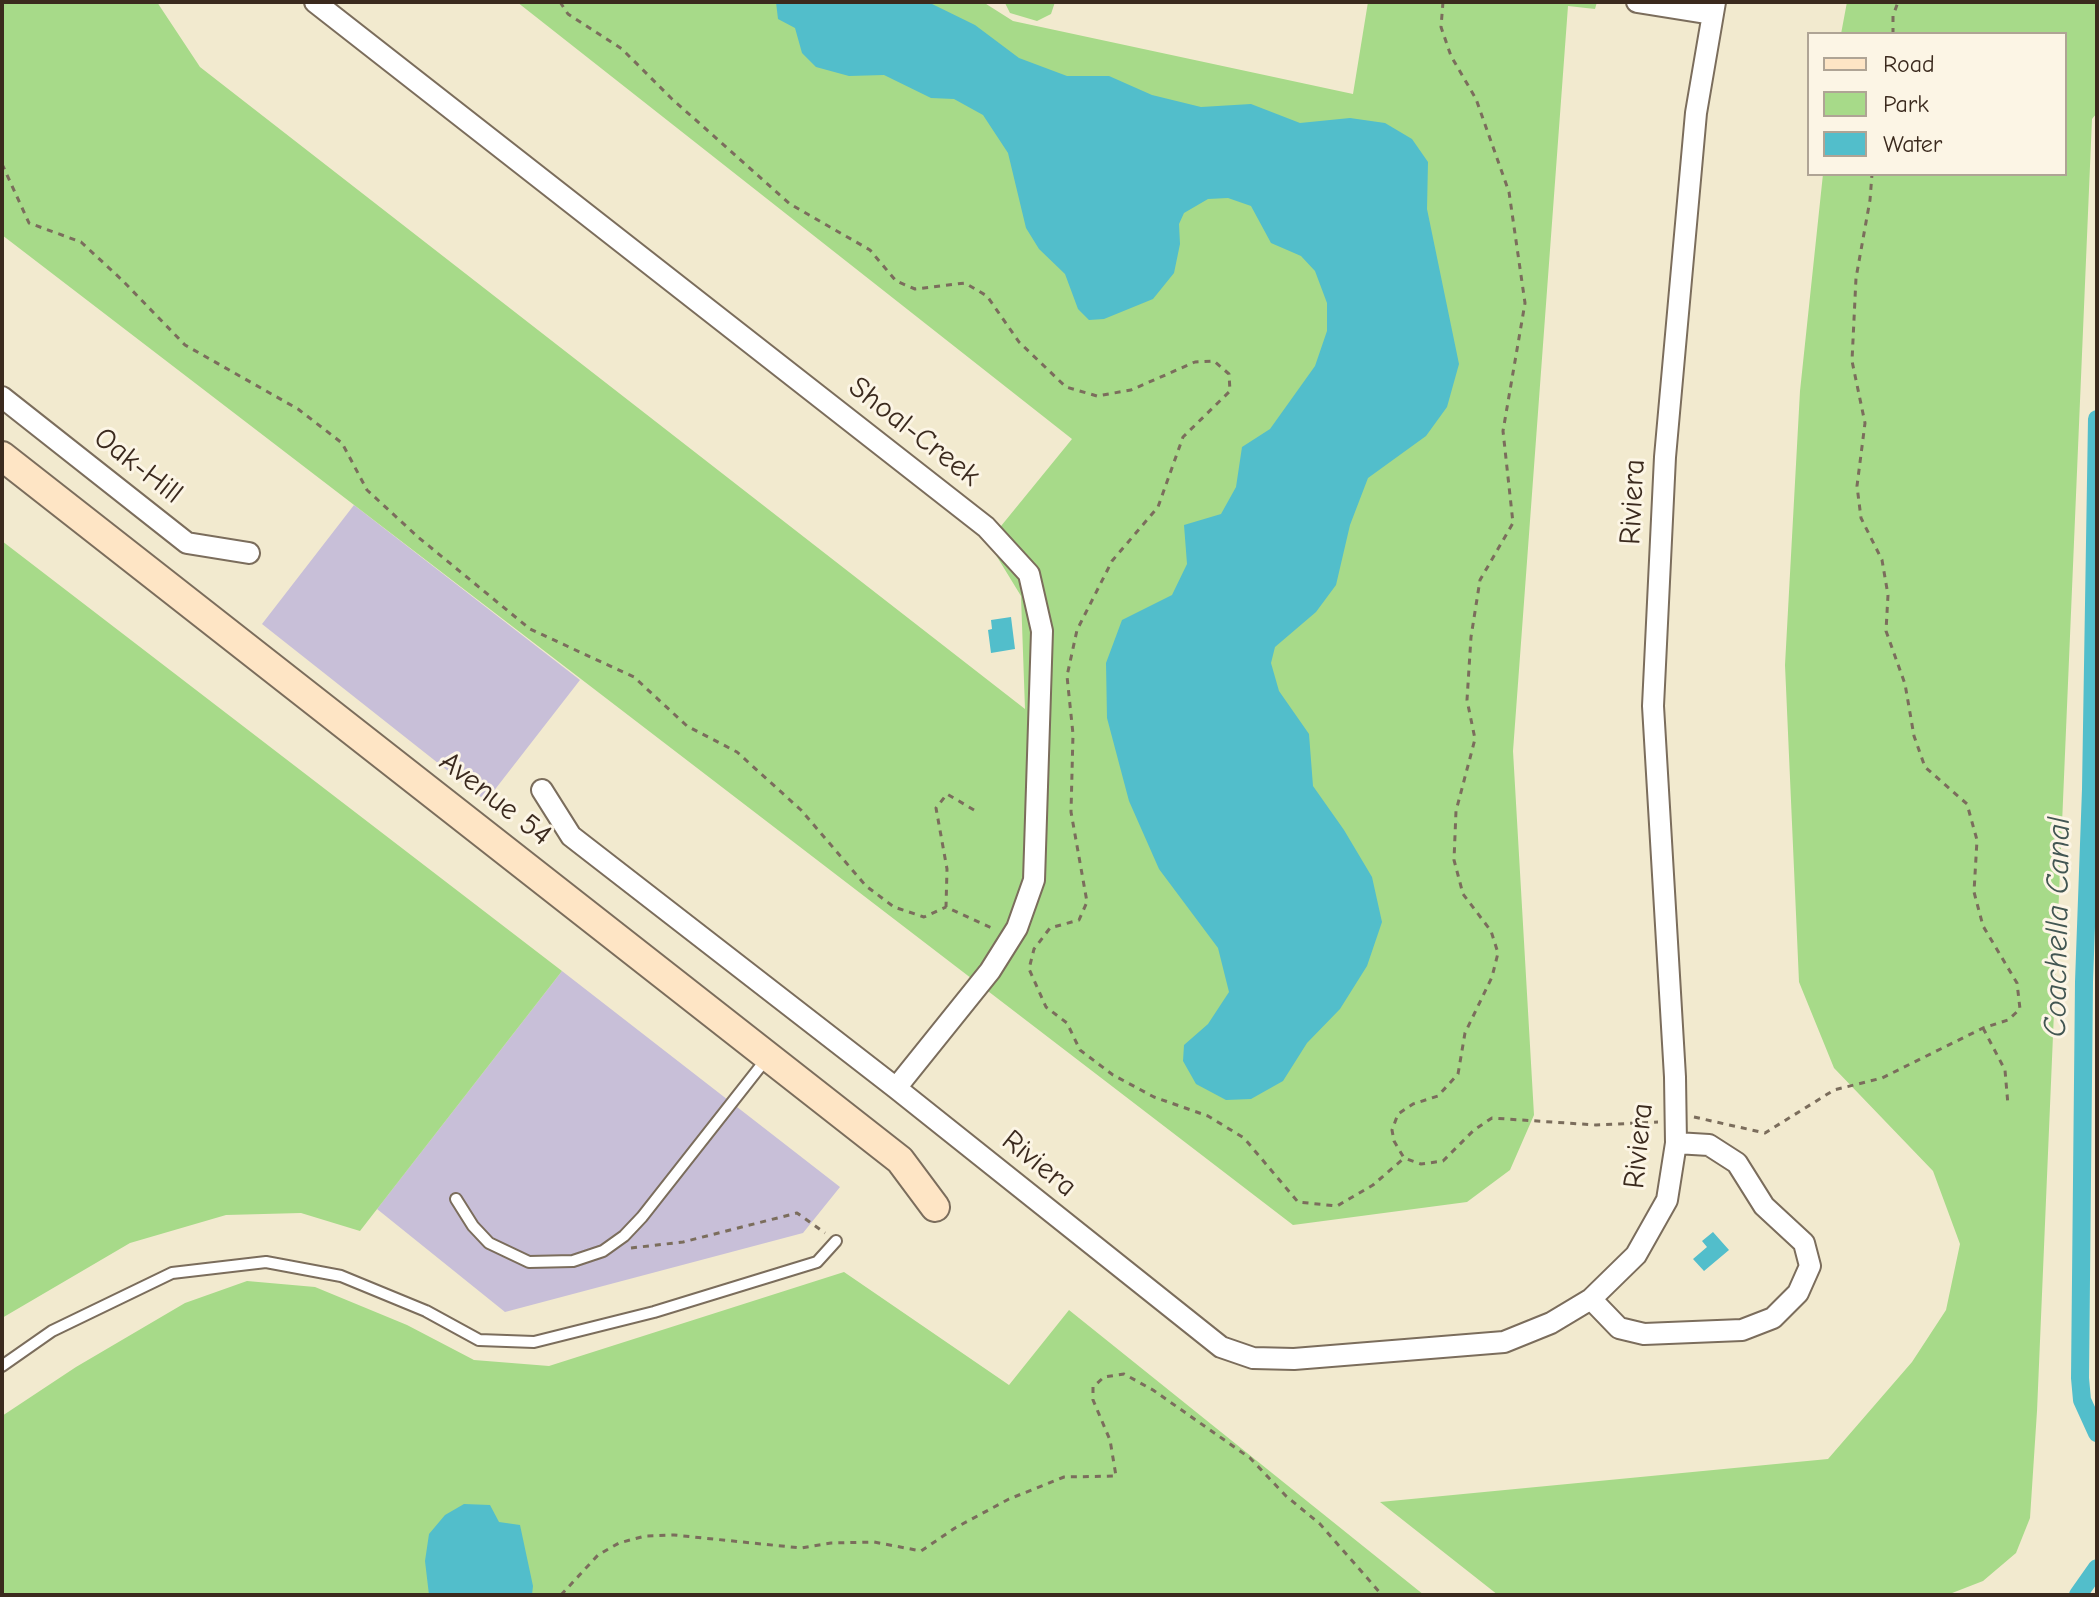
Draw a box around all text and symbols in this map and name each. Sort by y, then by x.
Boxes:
legend [1807,32,2067,176]
text: Road [1883,50,1935,78]
text: Park [1883,90,1929,118]
text: Water [1883,130,1942,158]
street label: Shoal-Creek [841,369,987,495]
street label: Oak-Hill [86,420,190,512]
street label: Riviera [1613,458,1653,546]
street label: Avenue 54 [432,744,558,854]
water label: Coachella Canal [2037,817,2079,1037]
street label: Riviera [1617,1101,1661,1191]
street label: Riviera [994,1123,1084,1205]

